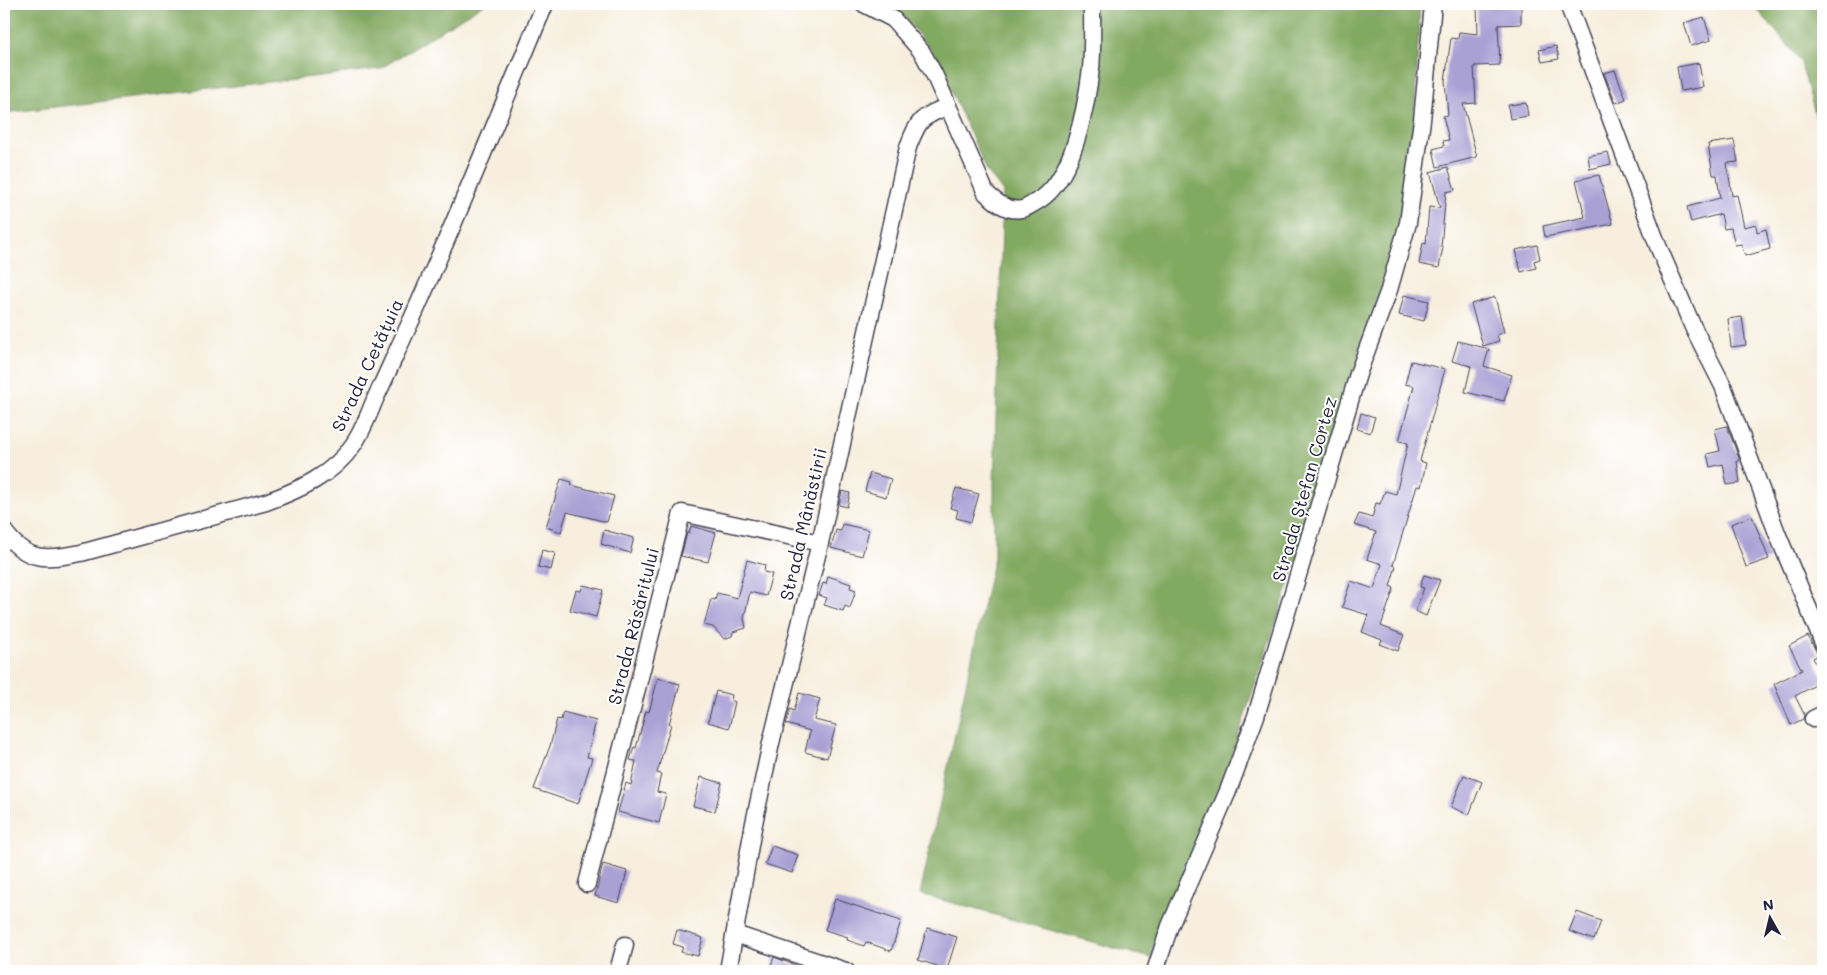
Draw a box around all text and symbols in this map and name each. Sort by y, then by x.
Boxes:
street label: Strada Cetățuia [326,295,408,435]
street label: Strada Ștefan Cortez [1266,394,1342,584]
street label: Strada Mânăstirii [774,445,832,603]
street label: Strada Răsăritului [602,545,664,707]
north arrow [1744,892,1794,942]
text: N [1762,894,1775,915]

